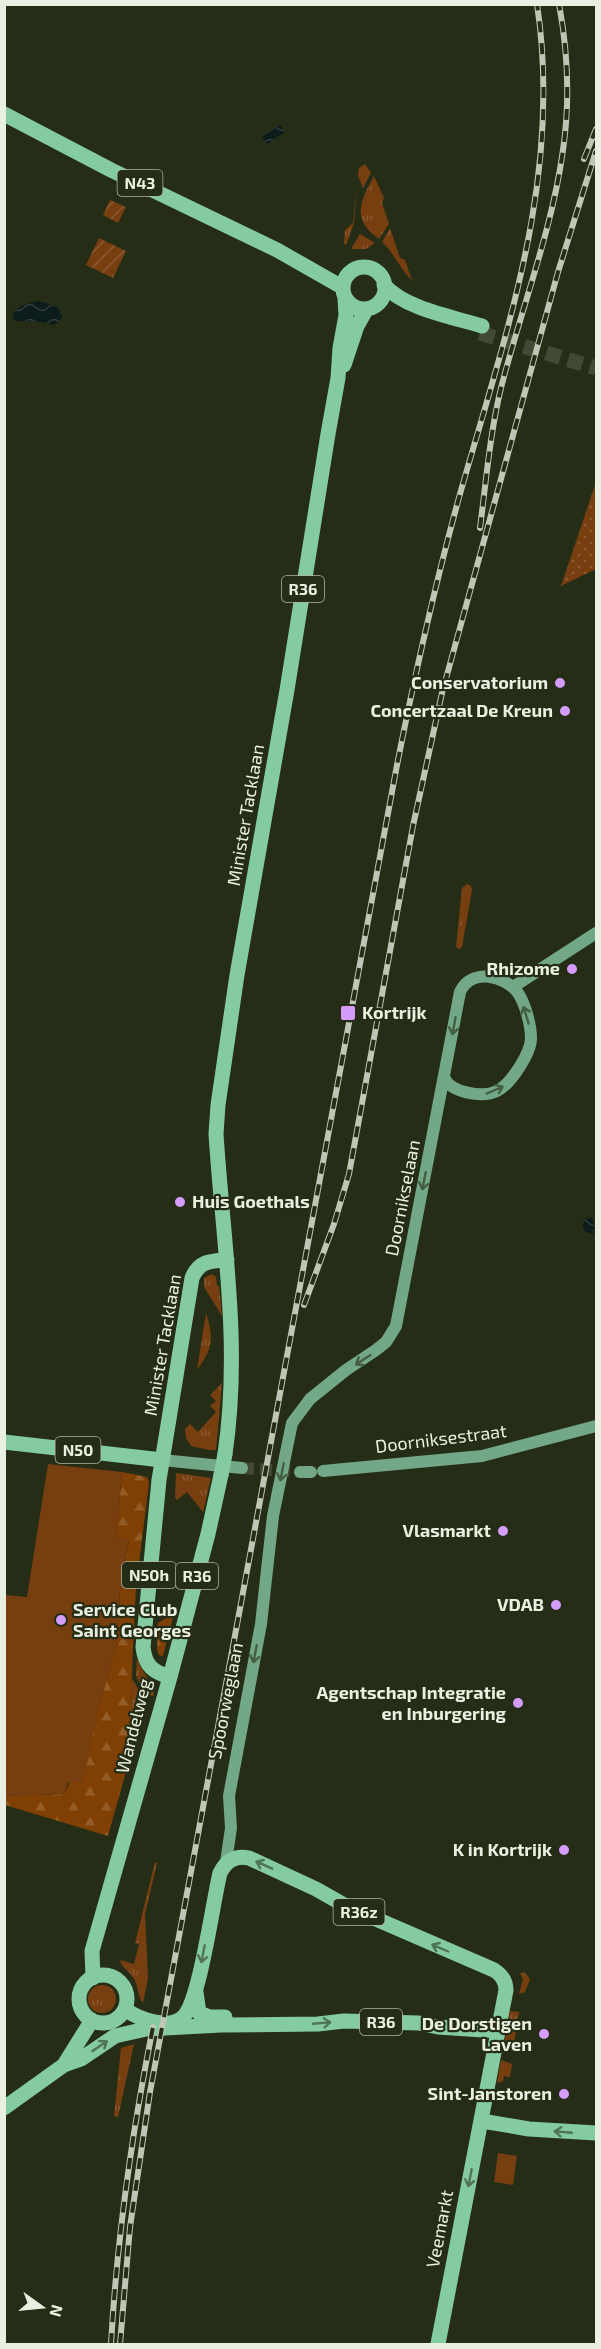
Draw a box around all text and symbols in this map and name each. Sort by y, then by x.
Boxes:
road number: N43 [118,170,162,196]
road number: R36 [282,576,324,602]
place label: Conservatorium [411,671,548,693]
marker: Conservatorium [553,676,567,690]
place label: Concertzaal De Kreun [370,699,553,721]
marker: Concertzaal De Kreun [558,704,572,718]
street label: Minister Tacklaan [222,742,268,887]
place label: Rhizome [487,957,560,979]
marker: Rhizome [565,962,579,976]
place label: Kortrijk [362,1001,427,1023]
marker: Kortrijk [339,1004,357,1022]
one-way arrow [520,1006,531,1025]
one-way arrow [448,1016,459,1035]
one-way arrow [485,1084,503,1095]
street label: Doornikselaan [380,1138,424,1258]
one-way arrow [418,1170,429,1190]
place label: Huis Goethals [192,1190,310,1212]
marker: Huis Goethals [173,1195,187,1209]
street label: Minister Tacklaan [139,1272,185,1417]
one-way arrow [354,1353,371,1366]
street label: Doorniksestraat [374,1419,508,1457]
road number: N50 [56,1437,100,1463]
one-way arrow [276,1461,287,1481]
place label: Vlasmarkt [403,1519,492,1541]
marker: Vlasmarkt [496,1524,510,1538]
road number: N50h [122,1562,176,1588]
road number: R36 [176,1563,218,1589]
place label: VDAB [497,1593,544,1615]
place label: Service Club Saint Georges [73,1598,191,1641]
marker: VDAB [549,1598,563,1612]
marker: Service Club Saint Georges [54,1613,68,1627]
street label: Spoorweglaan [203,1641,247,1761]
one-way arrow [249,1644,260,1663]
street label: Wandelweg [111,1676,155,1775]
place label: Agentschap Integratie en Inburgering [317,1681,507,1724]
marker: Agentschap Integratie en Inburgering [511,1696,525,1710]
place label: K in Kortrijk [453,1838,552,1860]
marker: K in Kortrijk [557,1843,571,1857]
one-way arrow [255,1859,273,1870]
road number: R36z [334,1899,385,1925]
one-way arrow [432,1942,450,1953]
one-way arrow [197,1943,208,1963]
road number: R36 [360,2009,402,2035]
place label: De Dorstigen Laven [422,2012,532,2055]
one-way arrow [312,2017,331,2028]
marker: De Dorstigen Laven [537,2027,551,2041]
one-way arrow [91,2040,108,2053]
place label: Sint-Janstoren [428,2082,552,2104]
marker: Sint-Janstoren [557,2087,571,2101]
one-way arrow [553,2126,573,2137]
one-way arrow [464,2168,475,2187]
street label: Veemarkt [421,2188,457,2269]
north arrow [12,2277,72,2337]
text: N [46,2303,68,2319]

